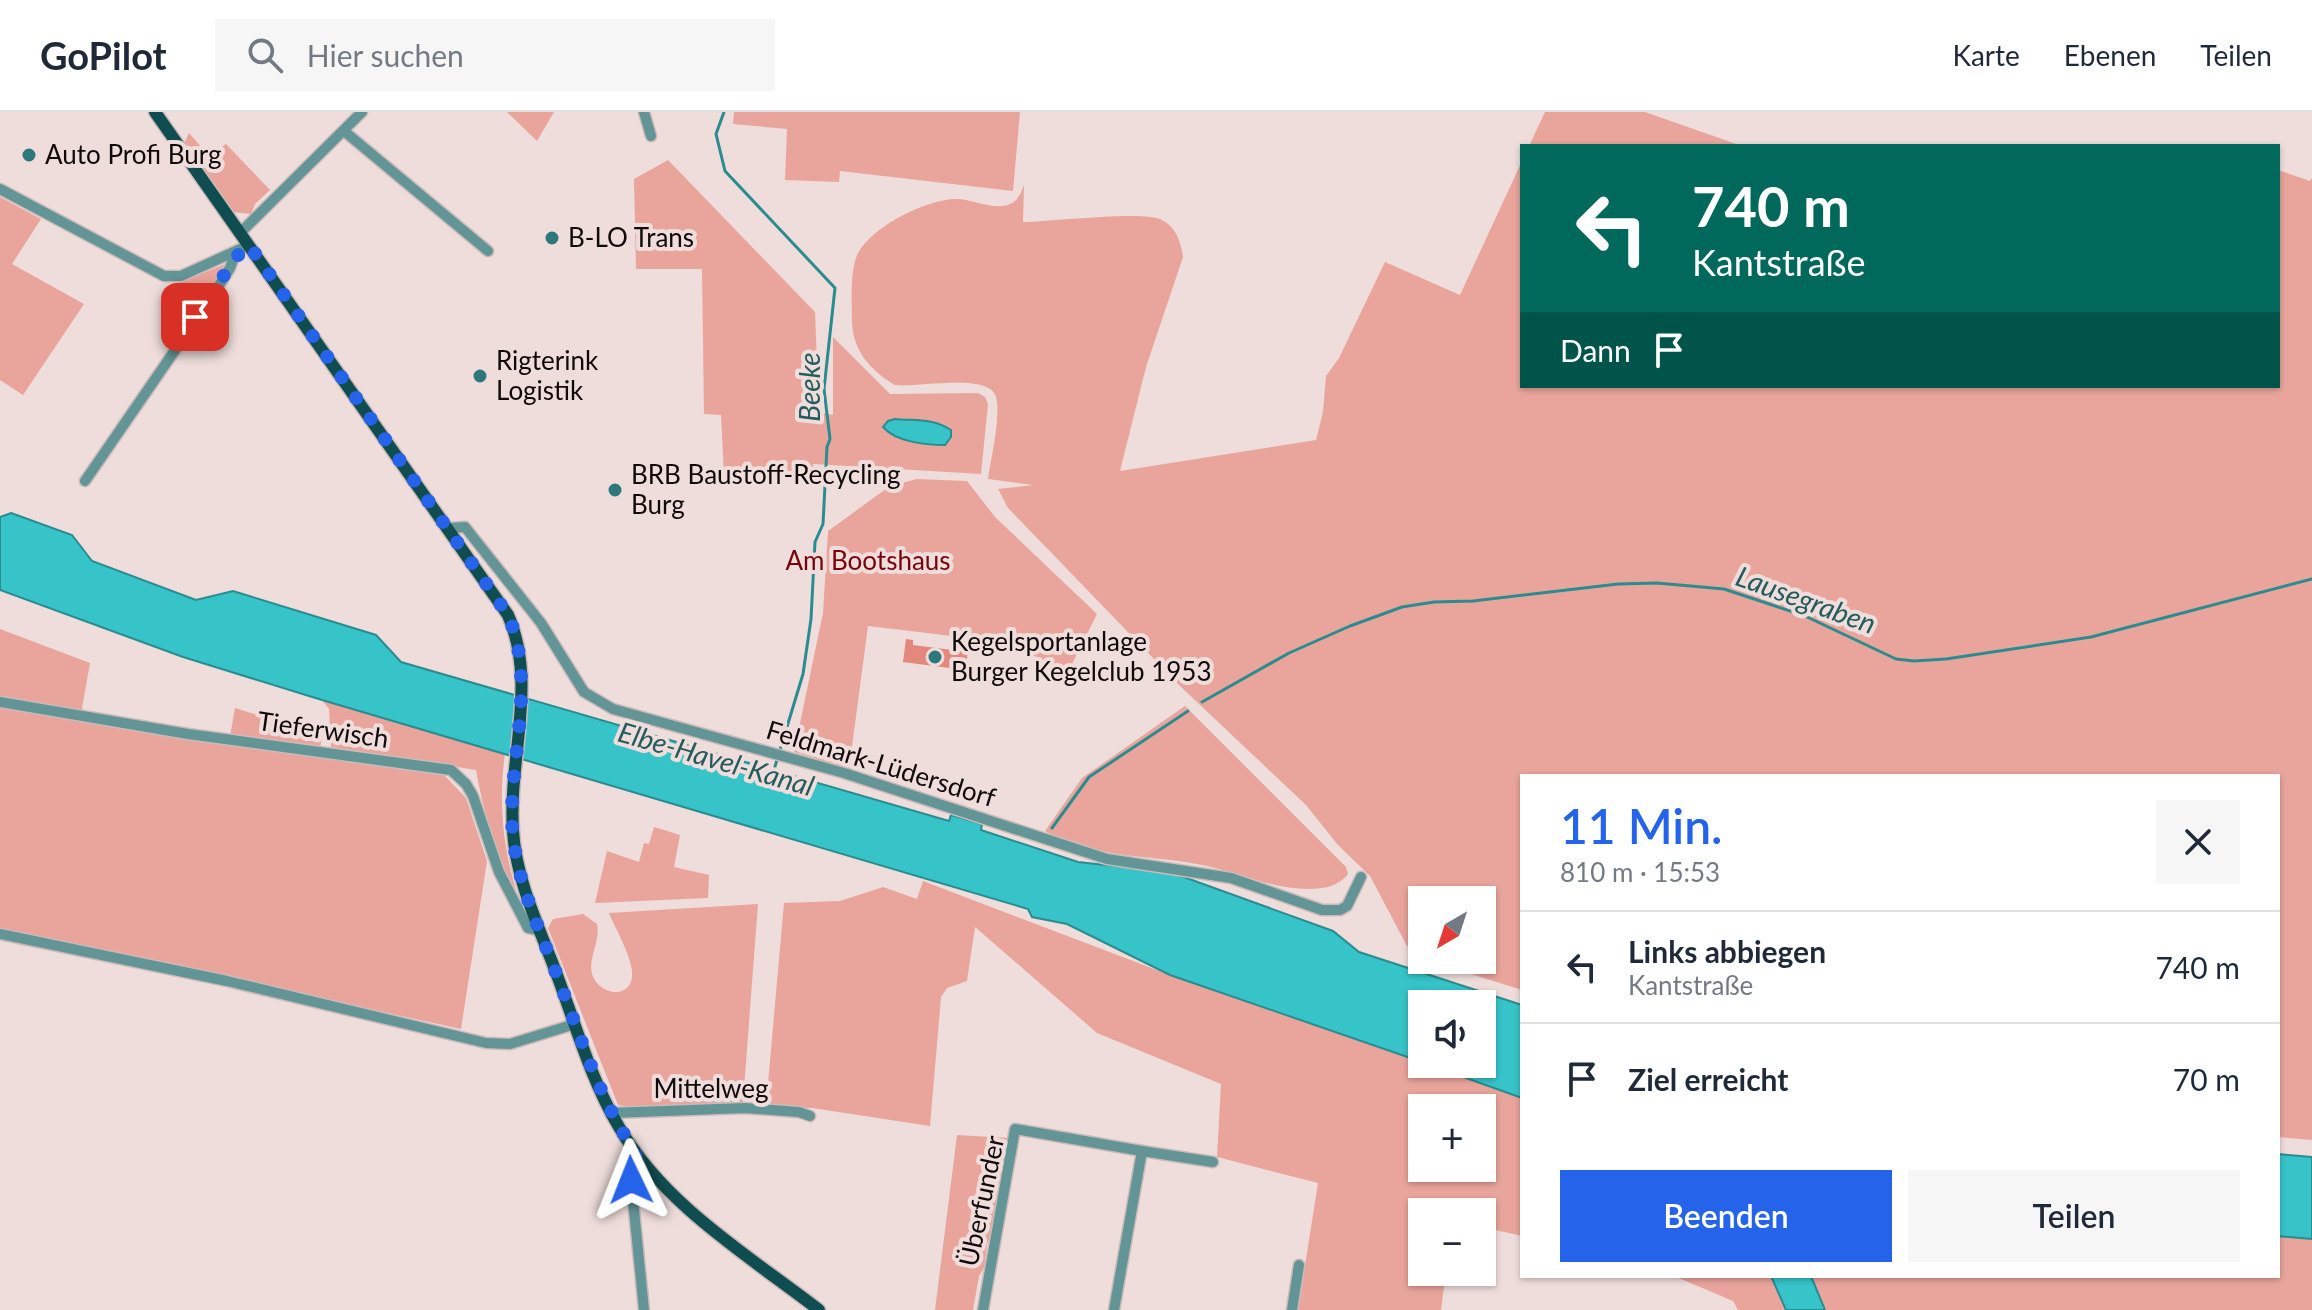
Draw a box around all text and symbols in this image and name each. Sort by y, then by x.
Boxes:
search box [215,19,775,91]
text: GoPilot [40,32,167,78]
icon: search [243,33,287,77]
text: Hier suchen [307,37,464,73]
text: Karte [1952,38,2020,72]
text: Ebenen [2064,38,2156,72]
text: Teilen [2200,38,2272,72]
place label: Auto Profi Burg [45,138,221,170]
marker: Auto Profi Burg [20,146,38,164]
text: 740 m [1692,172,1850,239]
icon: left [1560,176,1664,280]
place label: B-LO Trans [568,221,694,253]
marker: B-LO Trans [543,229,561,247]
text: Kantstraße [1692,240,1865,284]
pin [161,283,229,351]
icon: arrive [173,295,217,339]
icon: arrive [1647,328,1691,372]
text: Dann [1560,332,1631,368]
place label: Rigterink Logistik [496,344,599,406]
water label: Beeke [792,352,826,422]
marker: Rigterink Logistik [471,367,489,385]
place label: BRB Baustoff-Recycling Burg [631,458,901,520]
marker: BRB Baustoff-Recycling Burg [606,481,624,499]
park label: Am Bootshaus [785,544,951,576]
water label: Lausegraben [1732,558,1881,640]
place label: Kegelsportanlage Burger Kegelclub 1953 [951,625,1212,687]
marker: Kegelsportanlage Burger Kegelclub 1953 [926,648,944,666]
street label: Tieferwisch [256,704,391,754]
street label: Feldmark-Lüdersdorf [763,713,1000,813]
water label: Elbe-Havel-Kanal [615,714,818,802]
text: 11 Min. [1560,797,1722,854]
button: close [2156,800,2240,884]
text: 810 m · 15:53 [1560,856,1720,888]
north arrow [1408,886,1496,974]
map controls [1408,886,1496,1286]
text: Links abbiegen [1628,933,1826,969]
icon: left [1560,945,1604,989]
text: 740 m [2155,949,2240,985]
text: Kantstraße [1628,969,1753,1001]
button: sound [1408,990,1496,1078]
icon: arrive [1560,1057,1604,1101]
text: Ziel erreicht [1628,1061,1788,1097]
text: 70 m [2173,1061,2240,1097]
street label: Mittelweg [653,1072,769,1104]
button: + [1408,1094,1496,1182]
street label: Überfunder [952,1132,1011,1269]
position arrow [589,1138,673,1222]
button: Beenden [1560,1170,1892,1262]
button: Teilen [1908,1170,2240,1262]
button: − [1408,1198,1496,1286]

